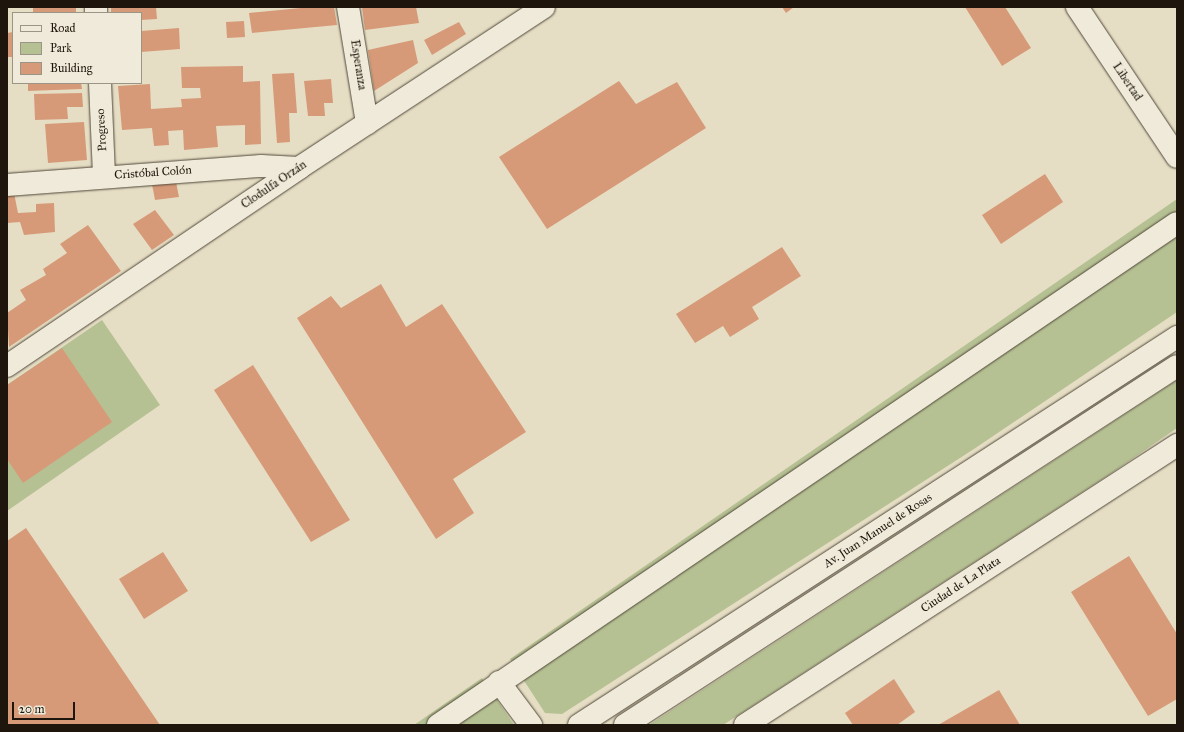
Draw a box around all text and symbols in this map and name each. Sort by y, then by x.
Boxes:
legend [12,12,142,84]
text: Road [50,21,76,35]
street label: Esperanza [347,39,369,91]
text: Park [50,41,72,55]
street label: Libertad [1109,60,1145,104]
text: Building [50,61,92,75]
street label: Progreso [94,108,110,152]
street label: Clodulfa Orzán [239,158,309,212]
street label: Cristóbal Colón [114,163,192,183]
street label: Av. Juan Manuel de Rosas [821,491,935,571]
street label: Ciudad de La Plata [918,554,1004,616]
scale bar [14,694,77,720]
text: 20 m [19,702,45,716]

